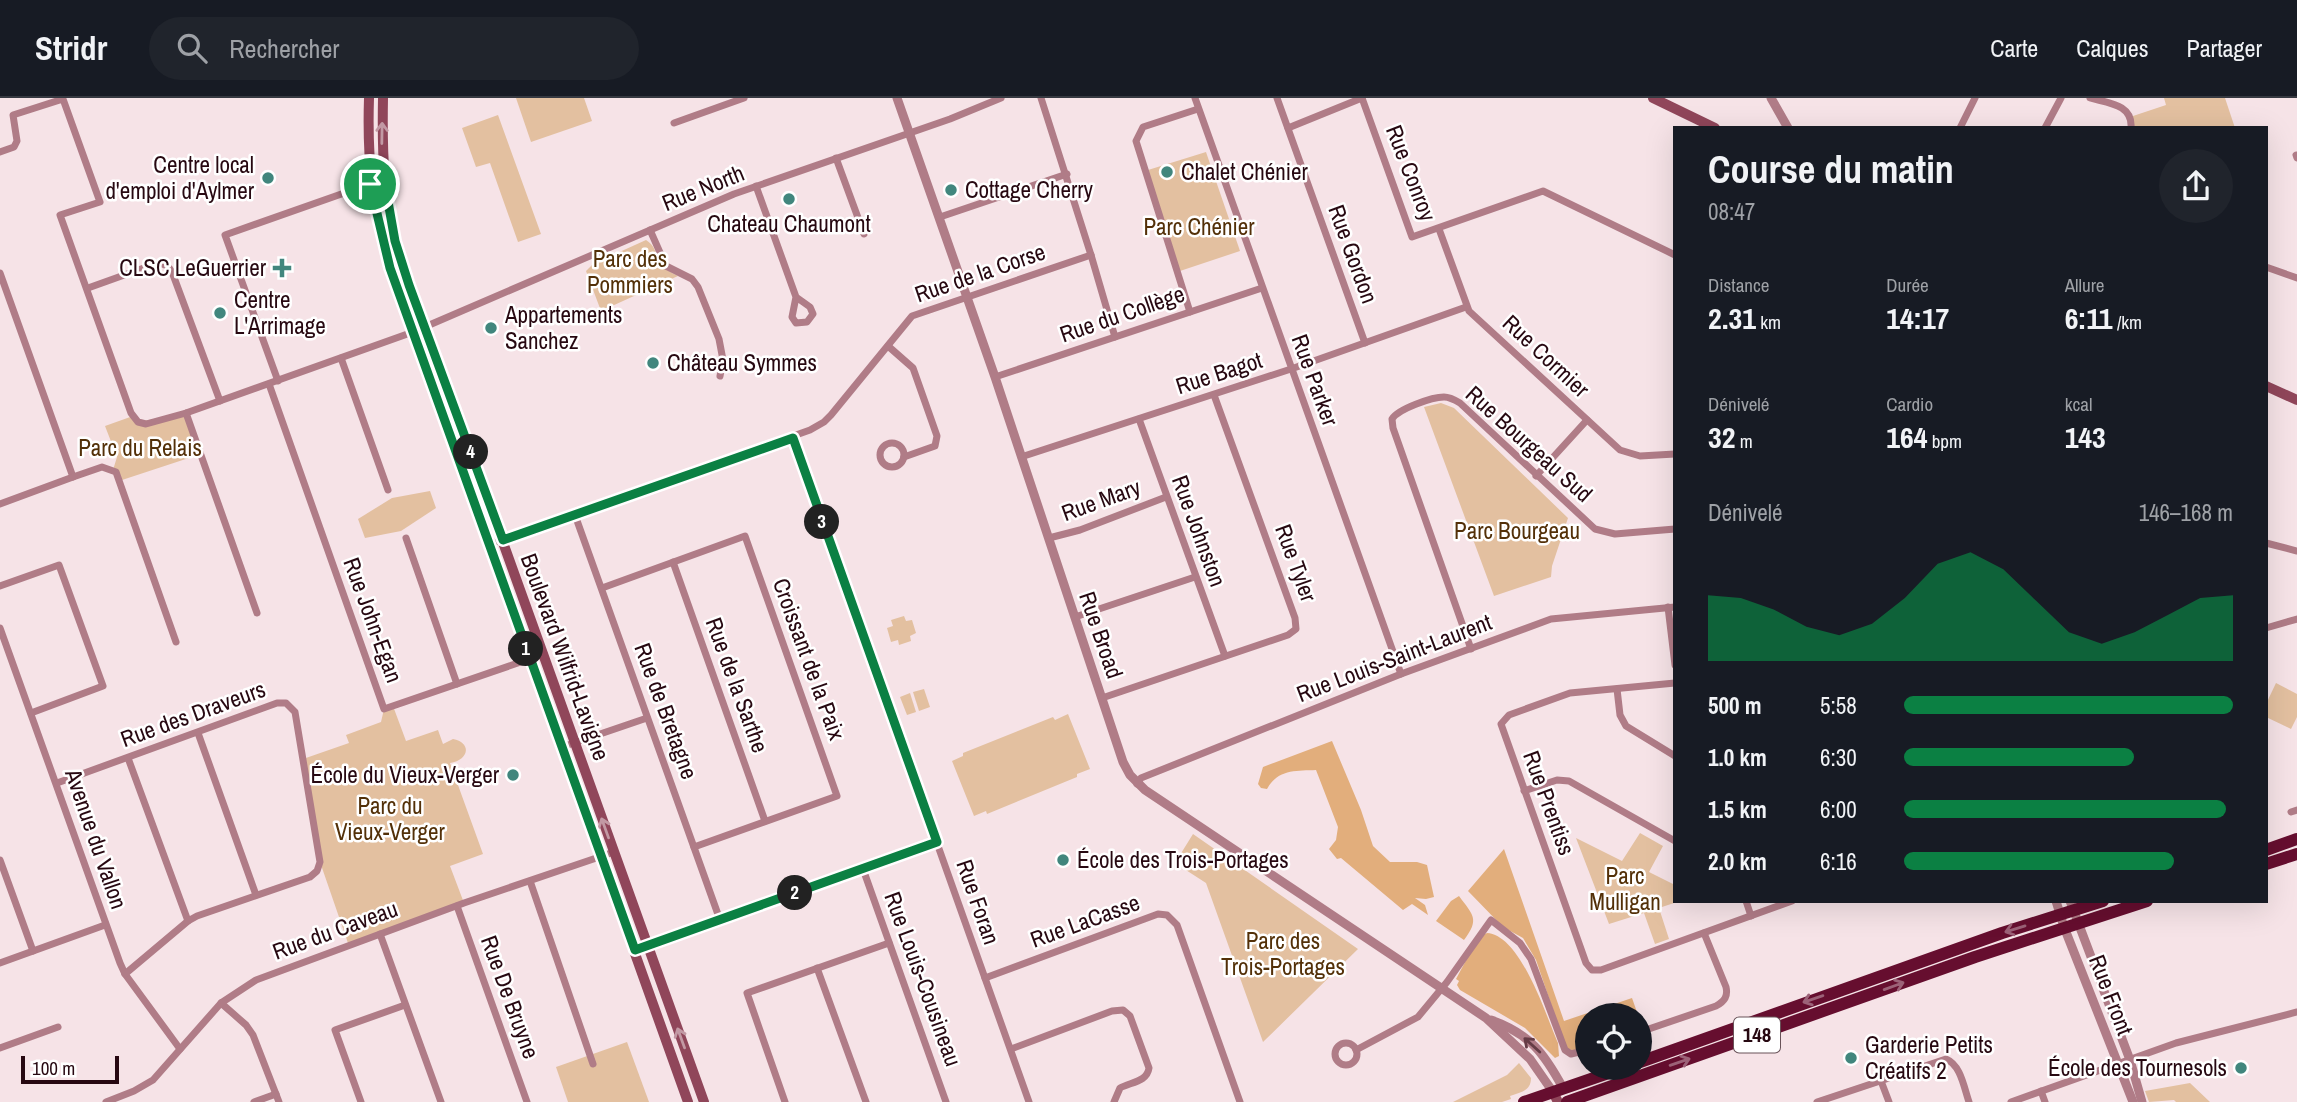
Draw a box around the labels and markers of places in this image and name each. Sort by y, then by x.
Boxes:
place label: Centre local d'emploi d'Aylmer [106,149,255,206]
pin [340,154,400,214]
place label: Chalet Chénier [1181,156,1309,187]
marker: Chalet Chénier [1159,164,1175,180]
marker: Centre local d'emploi d'Aylmer [260,170,276,186]
place label: Cottage Cherry [965,174,1093,205]
marker: Cottage Cherry [943,182,959,198]
marker: Chateau Chaumont [781,191,797,207]
place label: Chateau Chaumont [707,208,871,239]
place label: CLSC LeGuerrier [119,252,267,283]
marker: CLSC LeGuerrier [272,258,292,278]
place label: Centre L'Arrimage [234,284,326,341]
place label: Appartements Sanchez [504,299,622,356]
marker: Centre L'Arrimage [212,305,228,321]
marker: Appartements Sanchez [483,320,499,336]
place label: Château Symmes [667,347,817,378]
marker: Château Symmes [645,355,661,371]
pin: 4 [454,434,489,470]
pin: 3 [804,504,840,540]
pin: 1 [508,632,544,666]
place label: École du Vieux-Verger [311,759,500,790]
marker: École du Vieux-Verger [505,767,521,783]
place label: École des Trois-Portages [1077,844,1289,875]
marker: École des Trois-Portages [1055,852,1071,868]
pin: 2 [778,876,812,910]
place label: Garderie Petits Créatifs 2 [1865,1029,1993,1086]
marker: Garderie Petits Créatifs 2 [1843,1050,1859,1066]
place label: École des Tournesols [2048,1052,2227,1083]
marker: École des Tournesols [2233,1060,2249,1076]

